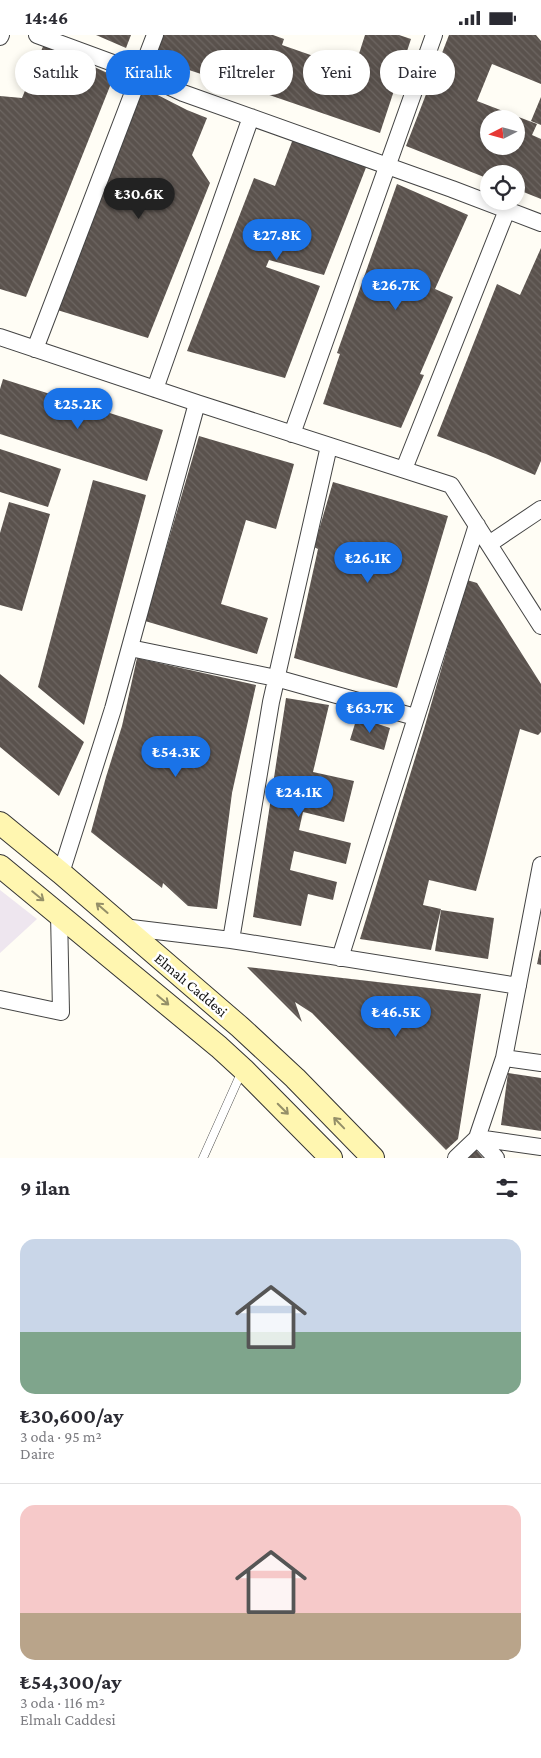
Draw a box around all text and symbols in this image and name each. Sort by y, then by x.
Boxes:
text: 14:46 [25,7,68,28]
chip: Satılık [15,50,96,95]
chip: Kiralık [106,50,190,95]
chip: Filtreler [200,50,293,95]
chip: Yeni [303,50,370,95]
chip: Daire [380,50,455,95]
north arrow [480,110,525,155]
map controls [480,110,525,210]
button: locate [480,165,525,210]
pin: ₺30.6K [98,177,180,220]
text: ₺30.6K [115,185,163,202]
pin: ₺27.8K [236,219,318,261]
text: ₺27.8K [254,226,300,243]
pin: ₺26.7K [355,269,437,311]
text: ₺26.7K [373,276,419,293]
pin: ₺25.2K [37,387,119,430]
text: ₺25.2K [55,395,101,412]
pin: ₺26.1K [327,541,409,584]
text: ₺26.1K [345,549,391,566]
pin: ₺63.7K [329,691,411,734]
text: ₺63.7K [347,699,393,716]
pin: ₺54.3K [135,735,217,778]
text: ₺54.3K [152,743,200,760]
pin: ₺24.1K [258,775,340,818]
text: ₺24.1K [276,783,322,800]
one-way arrow [31,891,44,902]
one-way arrow [95,903,108,914]
street label: Elmalı Caddesi [152,950,231,1020]
one-way arrow [156,994,169,1005]
pin: ₺46.5K [355,995,437,1038]
text: ₺46.5K [372,1003,420,1020]
one-way arrow [277,1103,289,1116]
one-way arrow [333,1117,345,1129]
icon: filters [493,1174,521,1202]
text: 9 ilan [20,1176,70,1200]
icon: home [226,1272,316,1362]
text: ₺30,600/ay [20,1404,123,1428]
text: 3 oda · 95 m² [20,1428,102,1445]
text: Daire [20,1445,55,1462]
icon: home [226,1537,316,1627]
text: ₺54,300/ay [20,1670,122,1694]
text: 3 oda · 116 m² [20,1694,105,1711]
text: Elmalı Caddesi [20,1711,116,1728]

